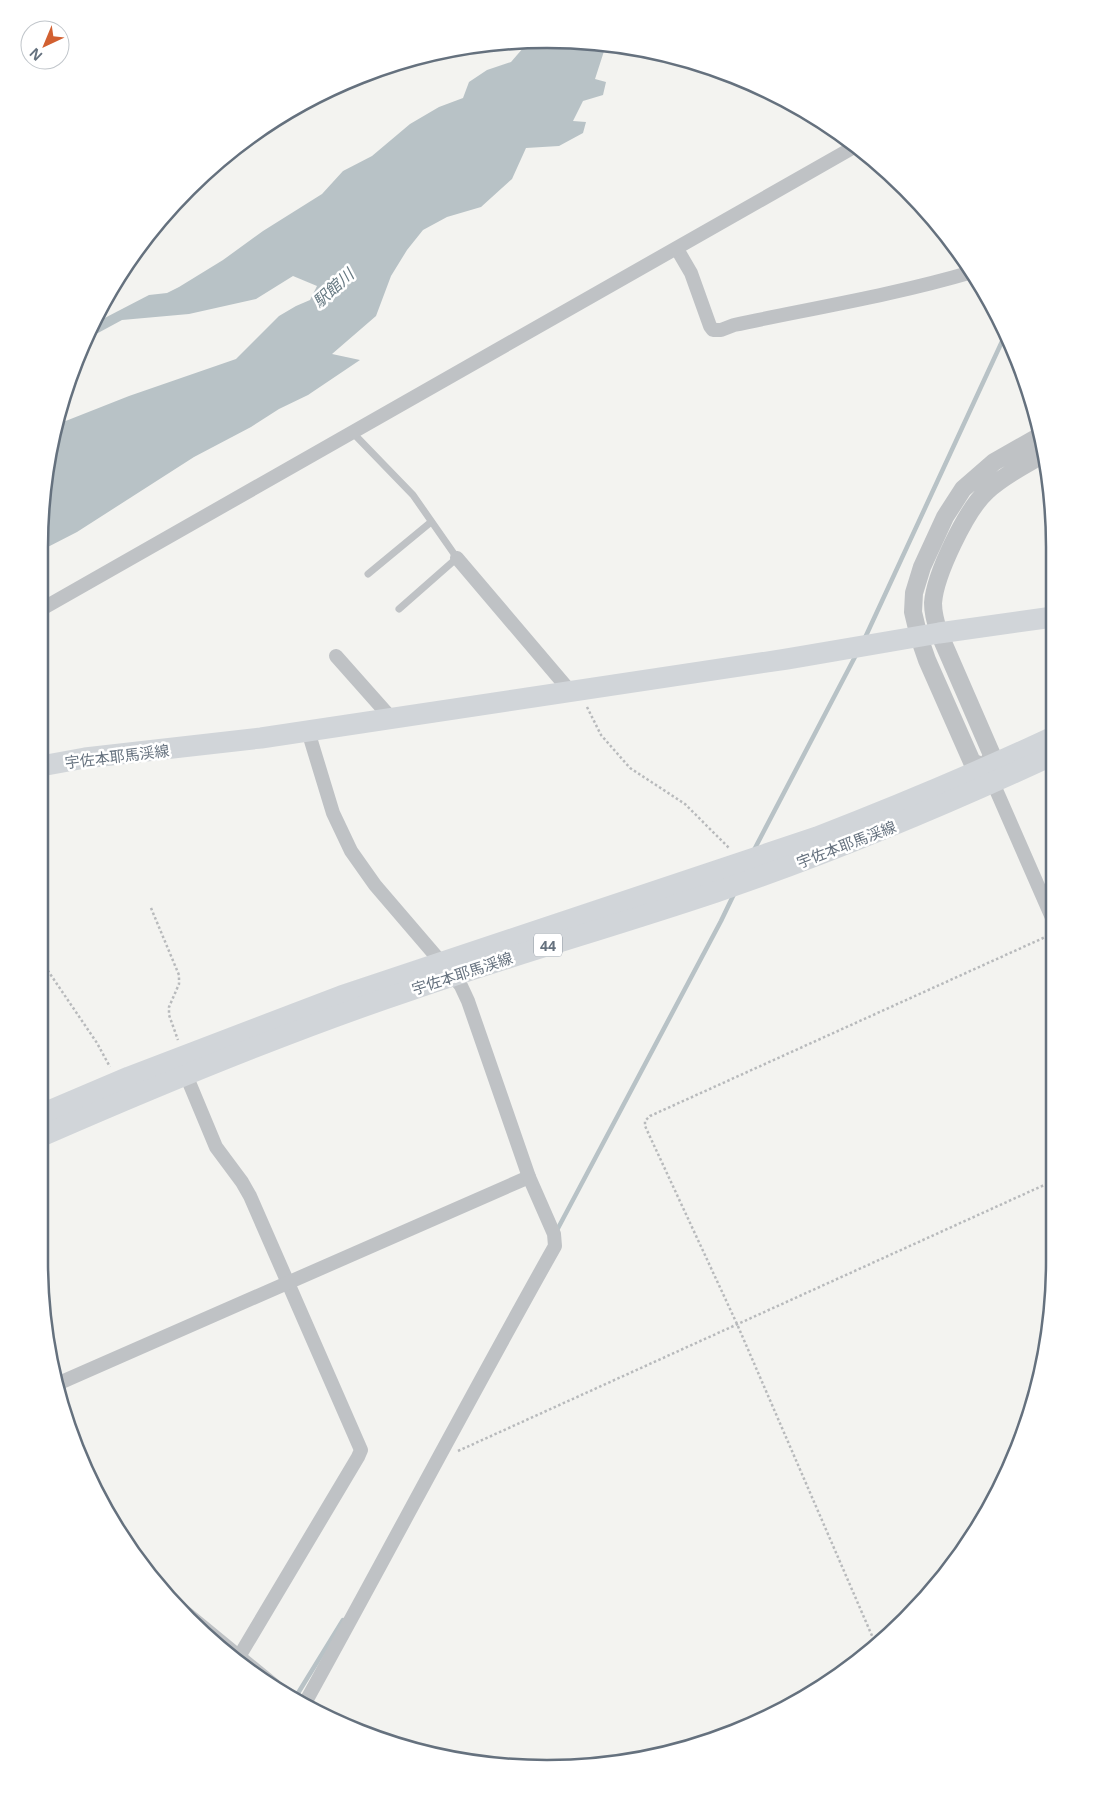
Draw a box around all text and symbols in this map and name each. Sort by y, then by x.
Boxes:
north arrow [20,20,70,70]
text: N [25,44,46,66]
water label: 駅館川 [308,262,360,312]
street label: 宇佐本耶馬渓線 [64,740,170,772]
street label: 宇佐本耶馬渓線 [793,816,899,872]
road number: 44 [534,934,562,956]
street label: 宇佐本耶馬渓線 [409,947,515,999]

